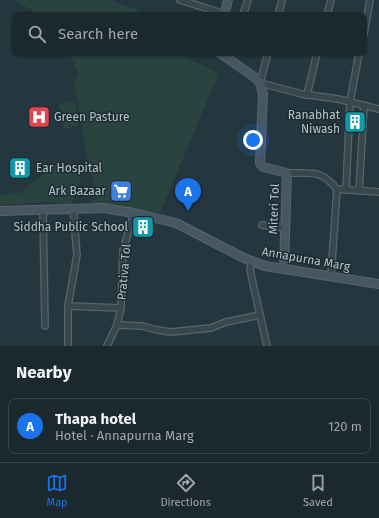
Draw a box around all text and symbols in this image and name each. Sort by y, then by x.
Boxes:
search box [12,12,367,56]
icon: search [26,23,48,45]
text: Search here [58,25,138,43]
hospital icon: Green Pasture [26,104,52,130]
place label: Ranabhat Niwash [288,108,341,136]
building icon: Ranabhat Niwash [342,109,368,135]
place label: Green Pasture [54,110,130,124]
your location [243,130,263,150]
building icon: Ear Hospital [7,155,33,181]
place label: Ear Hospital [36,161,103,175]
supermarket icon: Ark Bazaar [108,178,134,204]
pin: A [175,178,201,211]
street label: Miteri Tol [266,183,282,235]
place label: Ark Bazaar [49,184,106,198]
building icon: Siddha Public School [130,214,156,240]
place label: Siddha Public School [14,220,128,234]
street label: Prativa Tol [115,243,133,301]
street label: Annapurna Marg [261,244,352,274]
text: Nearby [16,362,71,383]
text: Thapa hotel [55,410,136,428]
text: A [26,419,34,434]
text: 120 m [328,419,362,434]
text: Hotel · Annapurna Marg [55,428,194,443]
tab: Map [46,472,68,509]
tab: Directions [160,472,211,509]
tab: Saved [303,472,333,509]

